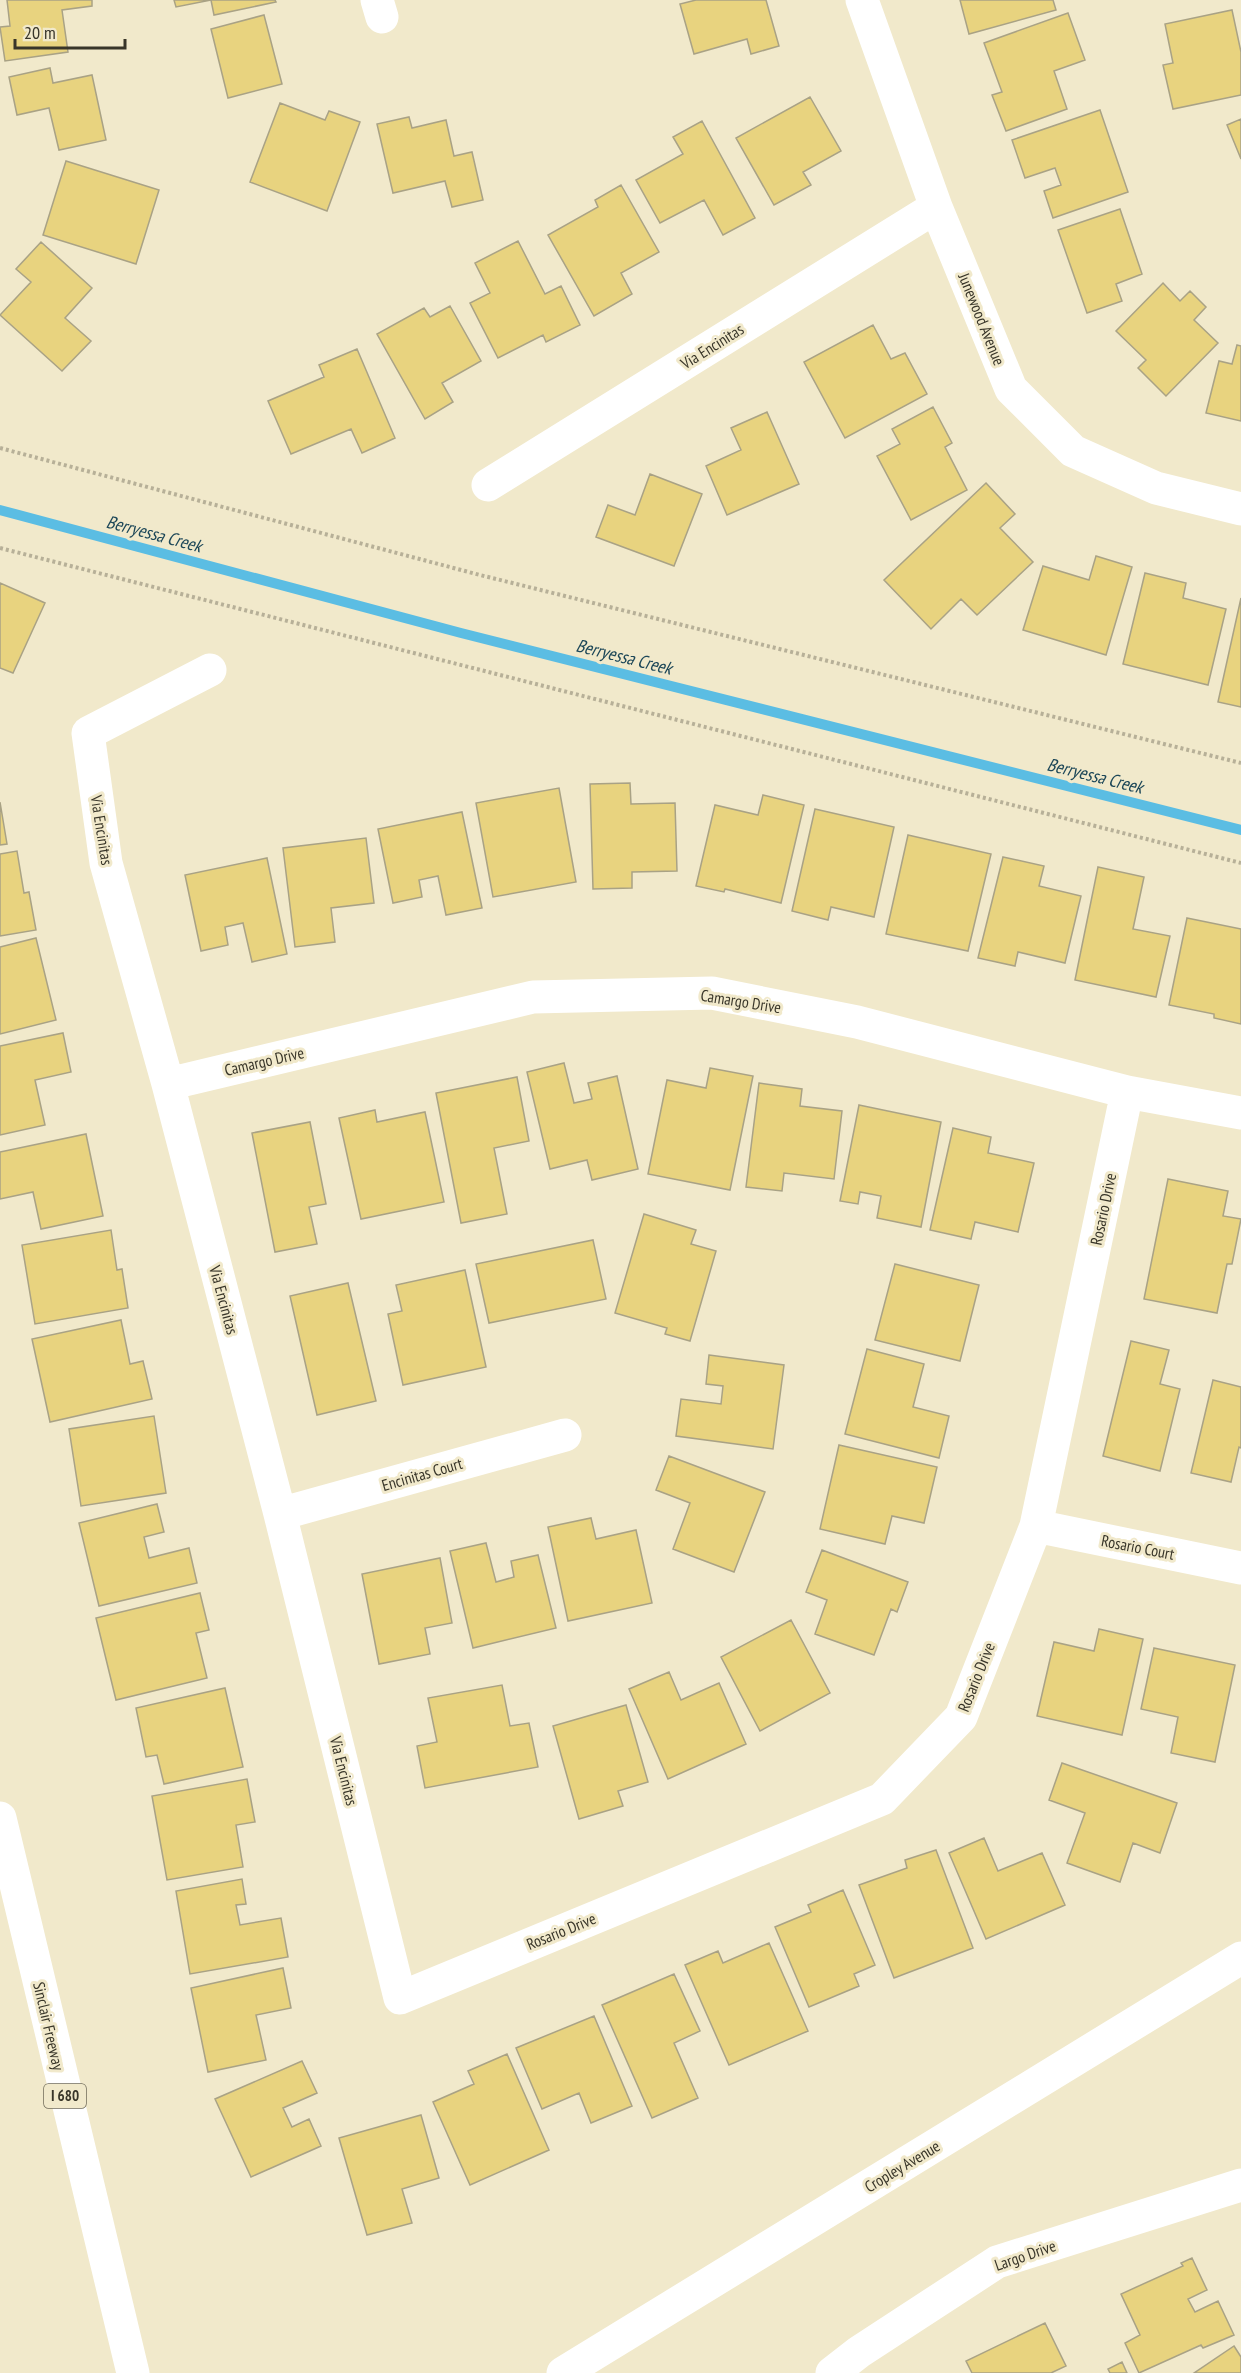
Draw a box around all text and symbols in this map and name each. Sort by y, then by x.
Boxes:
scale bar [15,12,124,50]
text: 20 m [24,21,56,44]
street label: Junewood Avenue [954,269,1010,368]
street label: Via Encinitas [676,319,747,374]
water label: Berryessa Creek [104,510,206,558]
water label: Berryessa Creek [574,634,676,680]
water label: Berryessa Creek [1045,753,1147,799]
street label: Via Encinitas [86,793,117,866]
street label: Camargo Drive [699,985,783,1017]
street label: Camargo Drive [222,1042,306,1080]
street label: Rosario Drive [1086,1171,1120,1247]
street label: Via Encinitas [205,1262,243,1337]
street label: Encinitas Court [379,1453,465,1495]
street label: Rosario Court [1100,1530,1177,1564]
street label: Rosario Drive [953,1639,999,1715]
street label: Via Encinitas [326,1733,362,1808]
street label: Rosario Drive [523,1908,599,1954]
street label: Sinclair Freeway [29,1980,69,2072]
road number: I 680 [44,2084,86,2108]
street label: Cropley Avenue [861,2136,943,2196]
street label: Largo Drive [992,2235,1058,2275]

